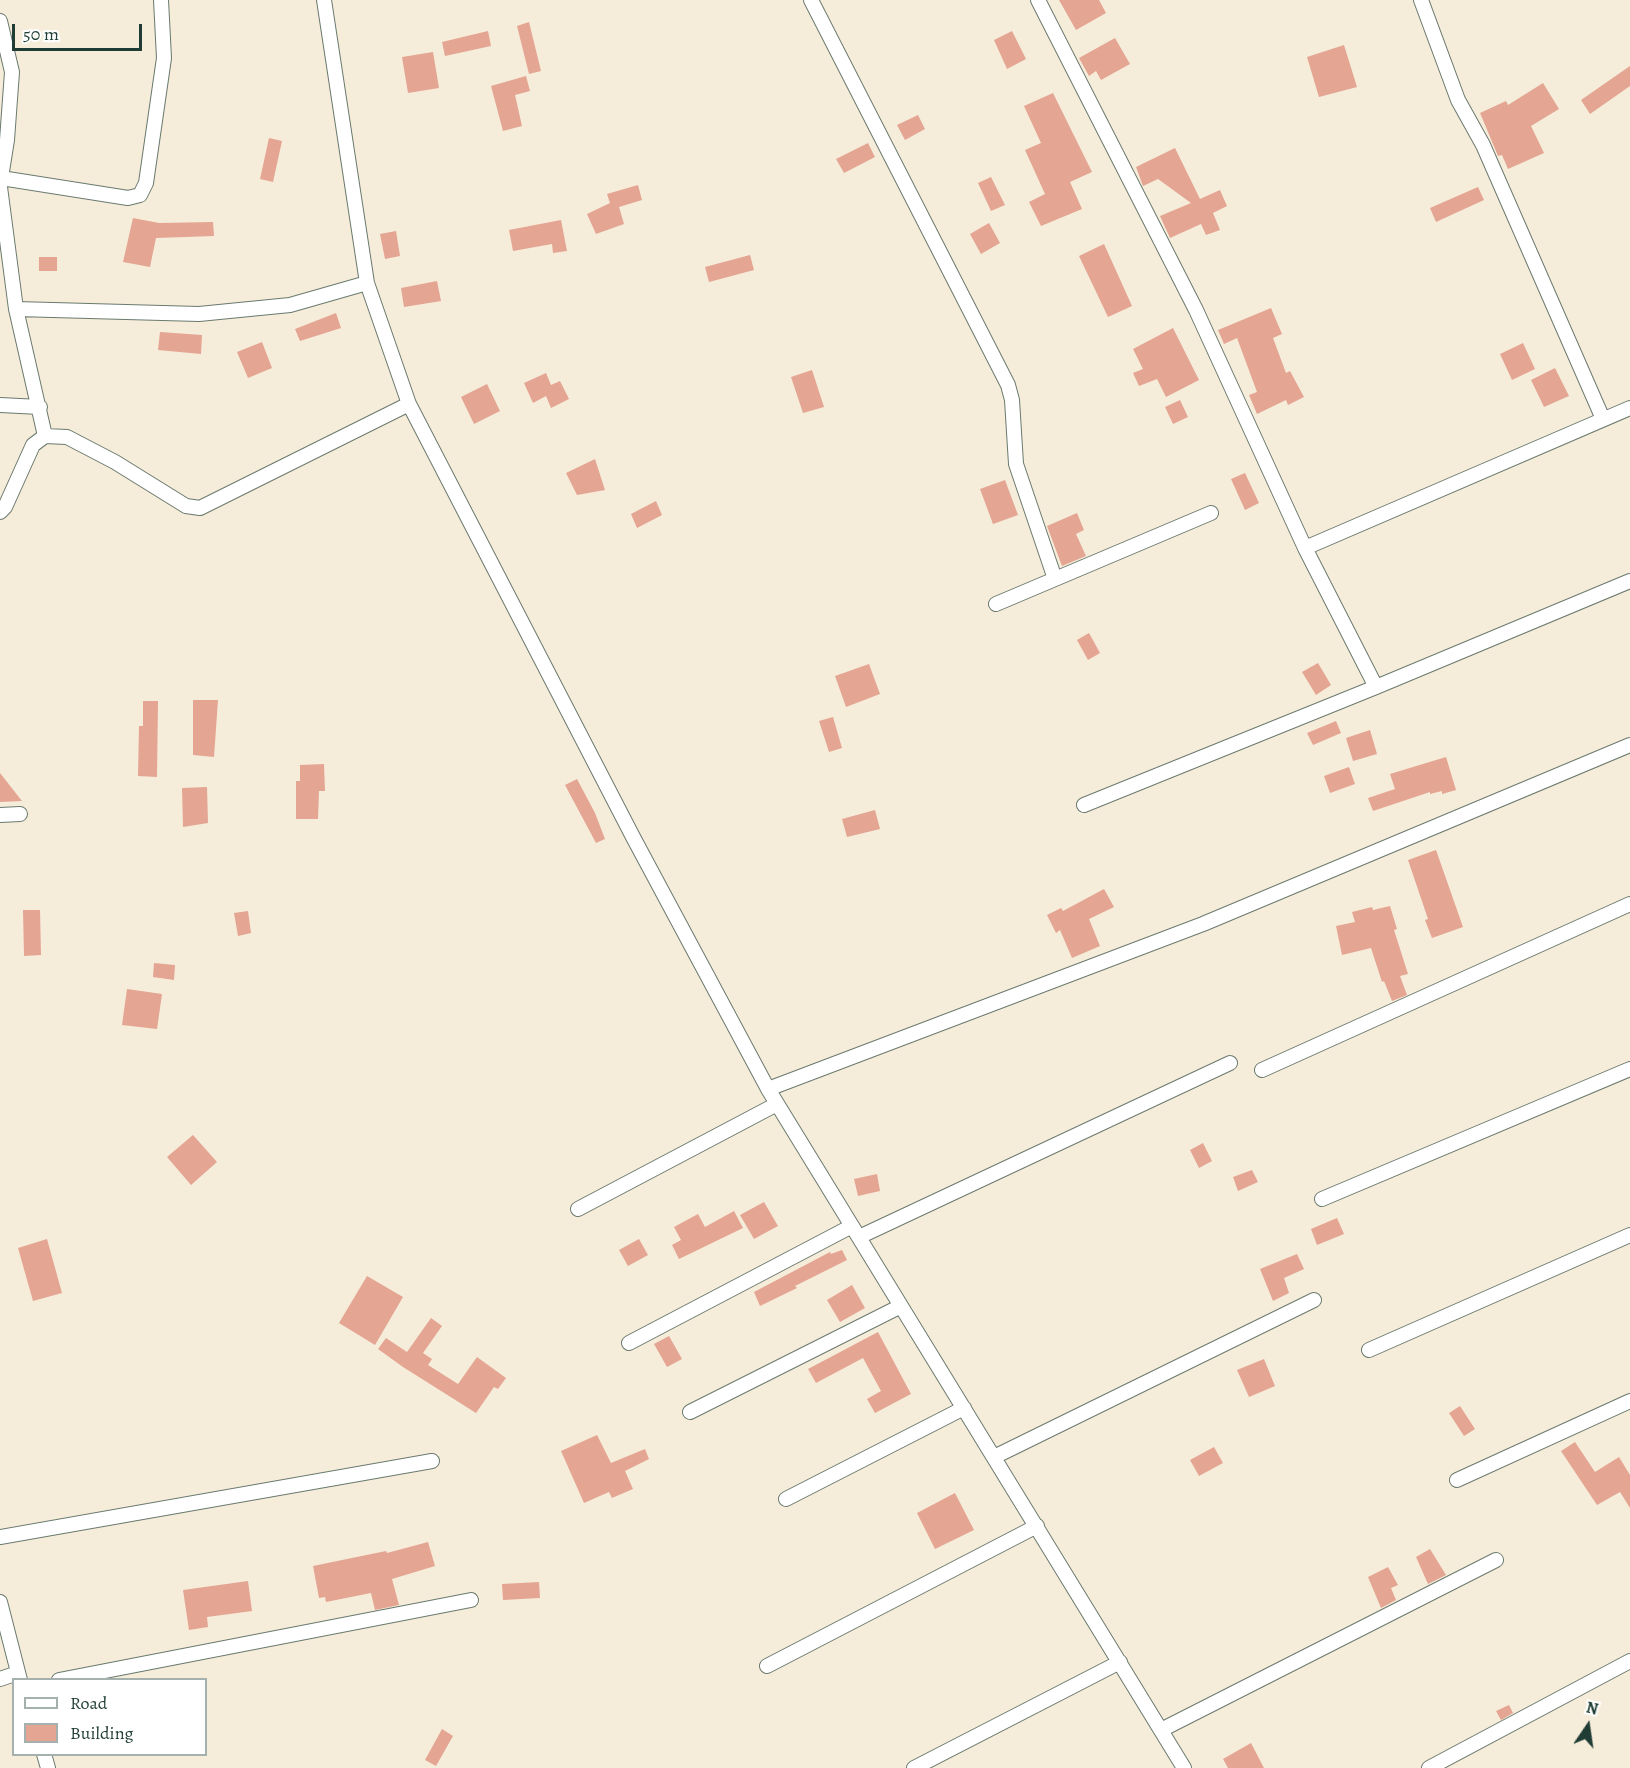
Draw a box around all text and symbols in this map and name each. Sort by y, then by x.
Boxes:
scale bar [15,12,146,50]
text: 50 m [23,22,59,46]
legend [12,1678,207,1756]
text: Road [70,1691,107,1715]
north arrow [1558,1696,1618,1756]
text: N [1584,1696,1600,1720]
text: Building [70,1721,134,1745]

